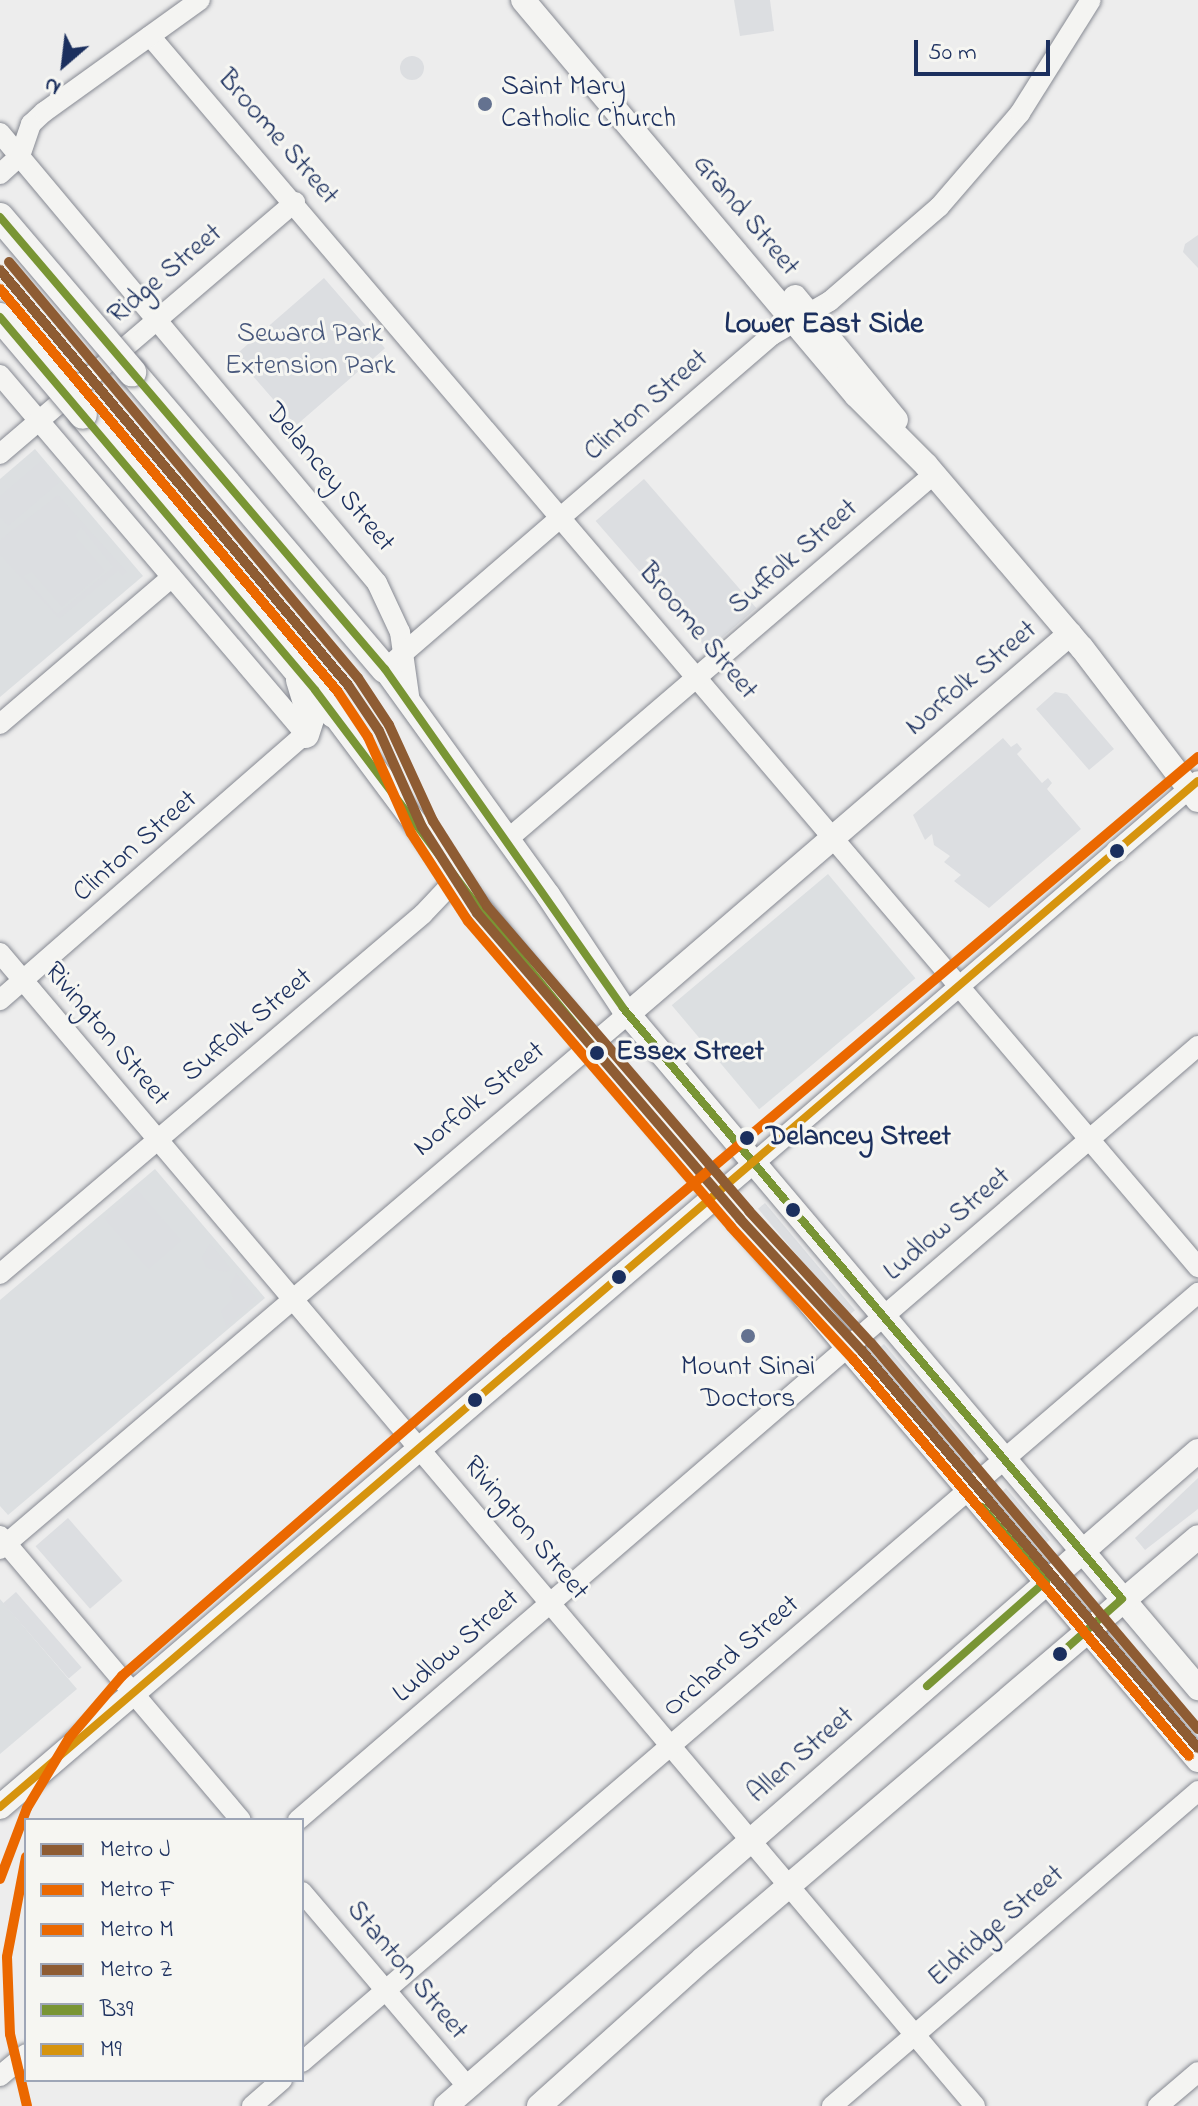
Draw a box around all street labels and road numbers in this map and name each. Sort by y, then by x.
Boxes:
street label: Broome Street [209,63,345,213]
street label: Grand Street [684,148,806,284]
street label: Ridge Street [102,217,230,333]
street label: Clinton Street [578,343,716,469]
street label: Delancey Street [257,396,401,560]
street label: Suffolk Street [722,493,866,623]
street label: Broome Street [630,557,764,707]
street label: Norfolk Street [899,614,1045,744]
street label: Clinton Street [67,784,205,910]
street label: Rivington Street [36,956,176,1114]
street label: Suffolk Street [176,962,320,1090]
street label: Norfolk Street [407,1035,553,1165]
street label: Ludlow Street [878,1161,1018,1289]
street label: Rivington Street [455,1450,595,1608]
street label: Ludlow Street [387,1583,527,1711]
street label: Orchard Street [657,1589,807,1725]
street label: Allen Street [742,1700,862,1812]
street label: Eldridge Street [922,1859,1072,1995]
street label: Stanton Street [338,1894,474,2048]

